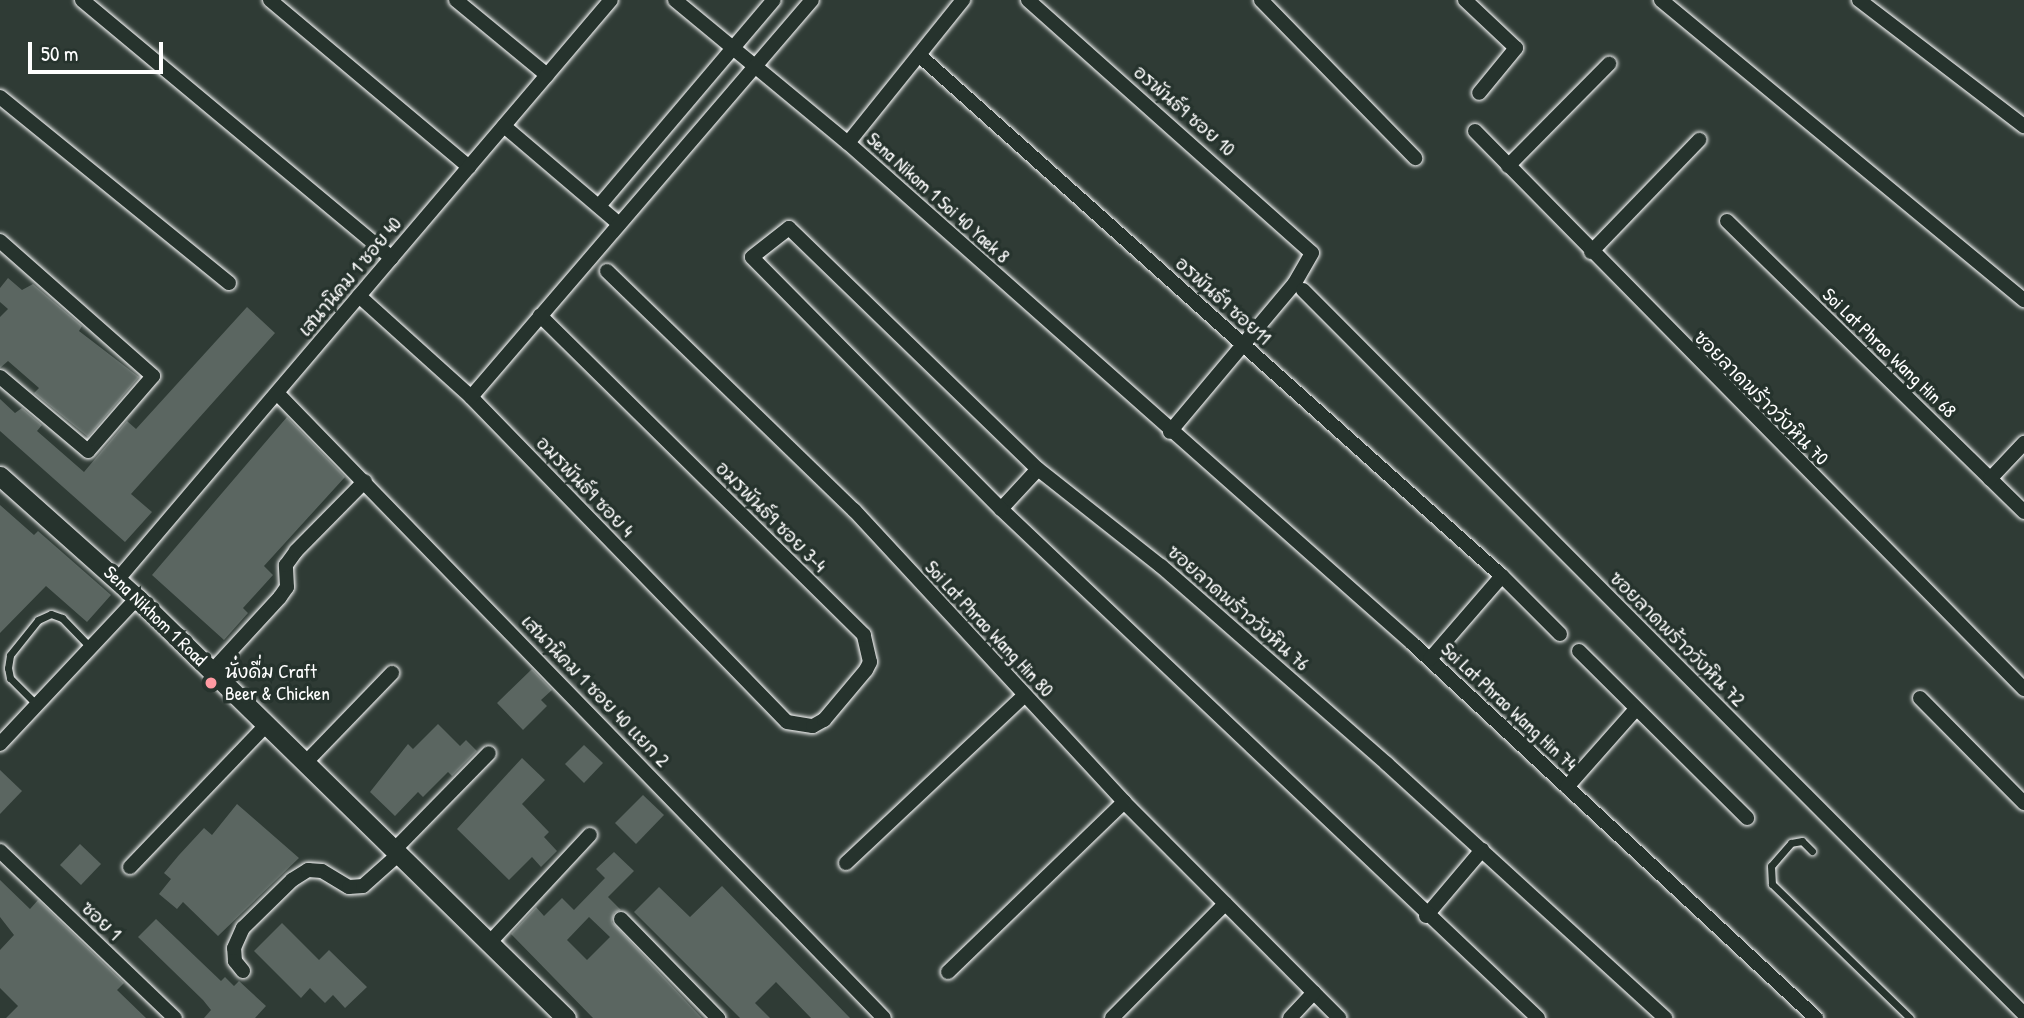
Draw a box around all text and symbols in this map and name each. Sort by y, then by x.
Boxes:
scale bar [32,28,166,72]
text: 50 m [41,39,78,68]
street label: อรพันธ์9 ซอย 10 [1129,61,1239,161]
street label: Sena Nikom 1 Soi 40 Yaek 8 [862,128,1014,268]
street label: เสนานิคม 1 ซอย 40 [294,213,406,341]
street label: อรพันธ์9 ซอย11 [1171,252,1275,350]
street label: Soi Lat Phrao Wang Hin 68 [1817,283,1961,423]
street label: ซอยลาดพร้าววังหิน 70 [1689,326,1833,470]
street label: อมรพันธ์9 ซอย 4 [531,432,639,542]
street label: อมรพันธ์9 ซอย 3-4 [711,457,831,577]
street label: ซอยลาดพร้าววังหิน 76 [1163,540,1313,676]
street label: Soi Lat Phrao Wang Hin 80 [920,556,1058,702]
street label: Sena Nikhom 1 Road [99,561,211,671]
street label: ซอยลาดพร้าววังหิน 72 [1605,567,1749,711]
street label: เสนานิคม 1 ซอย 40 แยก 2 [516,610,674,772]
street label: Soi Lat Phrao Wang Hin 74 [1436,638,1582,776]
place label: นั่งดื่ม Craft Beer & Chicken [225,661,330,705]
marker: นั่งดื่ม Craft Beer & Chicken [203,675,219,691]
street label: ซอย 1 [76,897,126,945]

